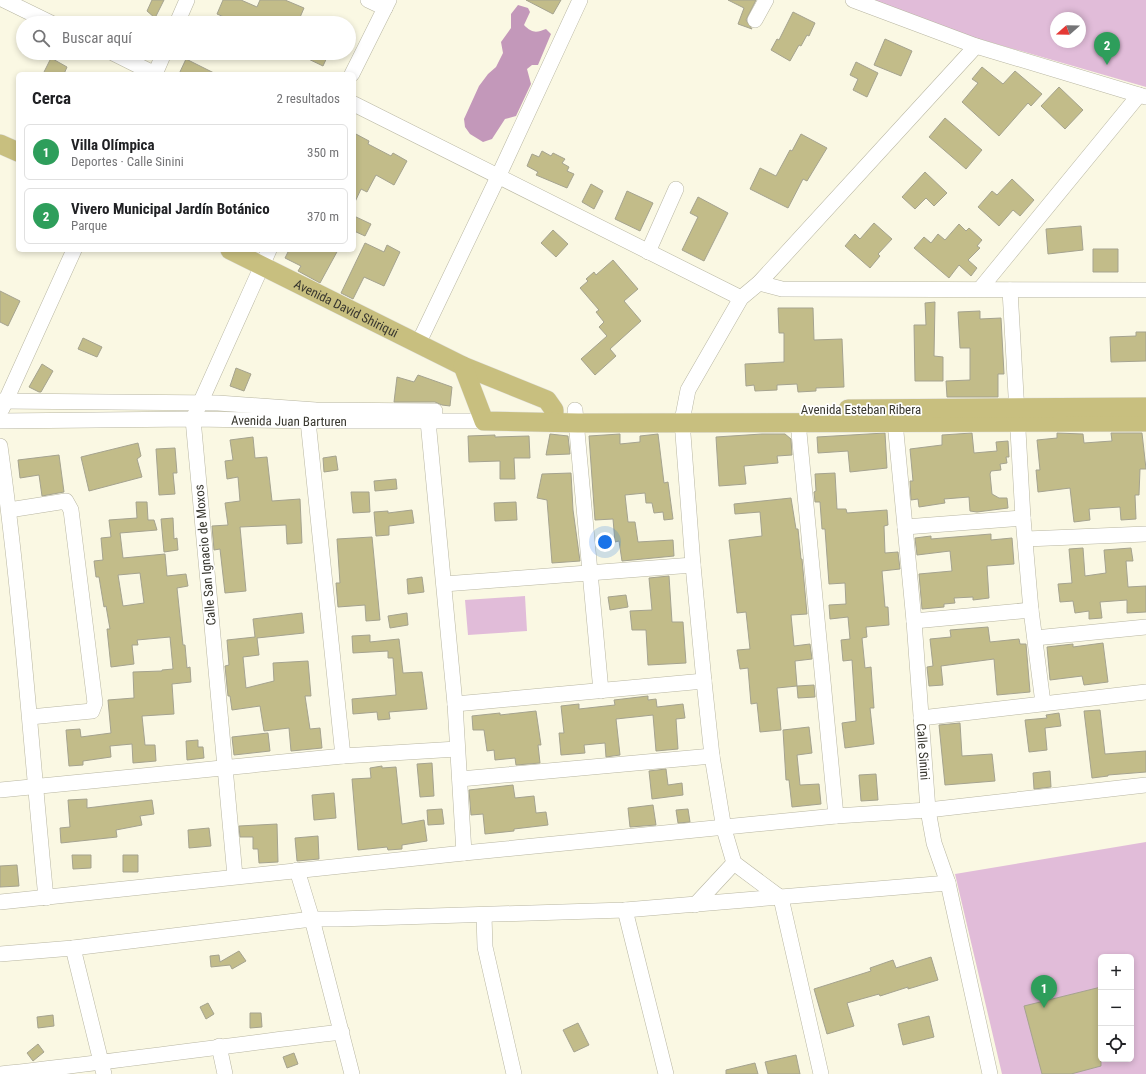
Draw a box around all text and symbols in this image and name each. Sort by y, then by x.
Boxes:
north arrow [1050,12,1086,48]
search box [16,16,356,60]
icon: search [30,27,52,49]
text: Buscar aquí [62,29,132,47]
pin: 2 [1094,32,1120,65]
text: Cerca [32,88,71,108]
text: 2 resultados [276,91,340,106]
text: Villa Olímpica [71,136,155,154]
text: 1 [43,145,49,160]
text: 350 m [307,145,339,160]
text: Deportes · Calle Sinini [71,154,184,169]
text: Vivero Municipal Jardín Botánico [71,200,270,218]
text: 2 [43,209,49,224]
text: 370 m [307,209,339,224]
text: Parque [71,218,107,233]
street label: Avenida David Shiriqui [292,276,401,340]
street label: Avenida Esteban Ribera [801,402,921,417]
street label: Avenida Juan Barturen [231,412,347,429]
street label: Calle San Ignacio de Moxos [191,484,219,626]
your location [595,532,615,552]
street label: Calle Sinini [914,723,933,781]
map controls [1098,954,1134,1062]
button: + [1098,954,1134,990]
pin: 1 [1031,975,1057,1008]
button: − [1098,990,1134,1026]
button: locate [1098,1026,1134,1062]

